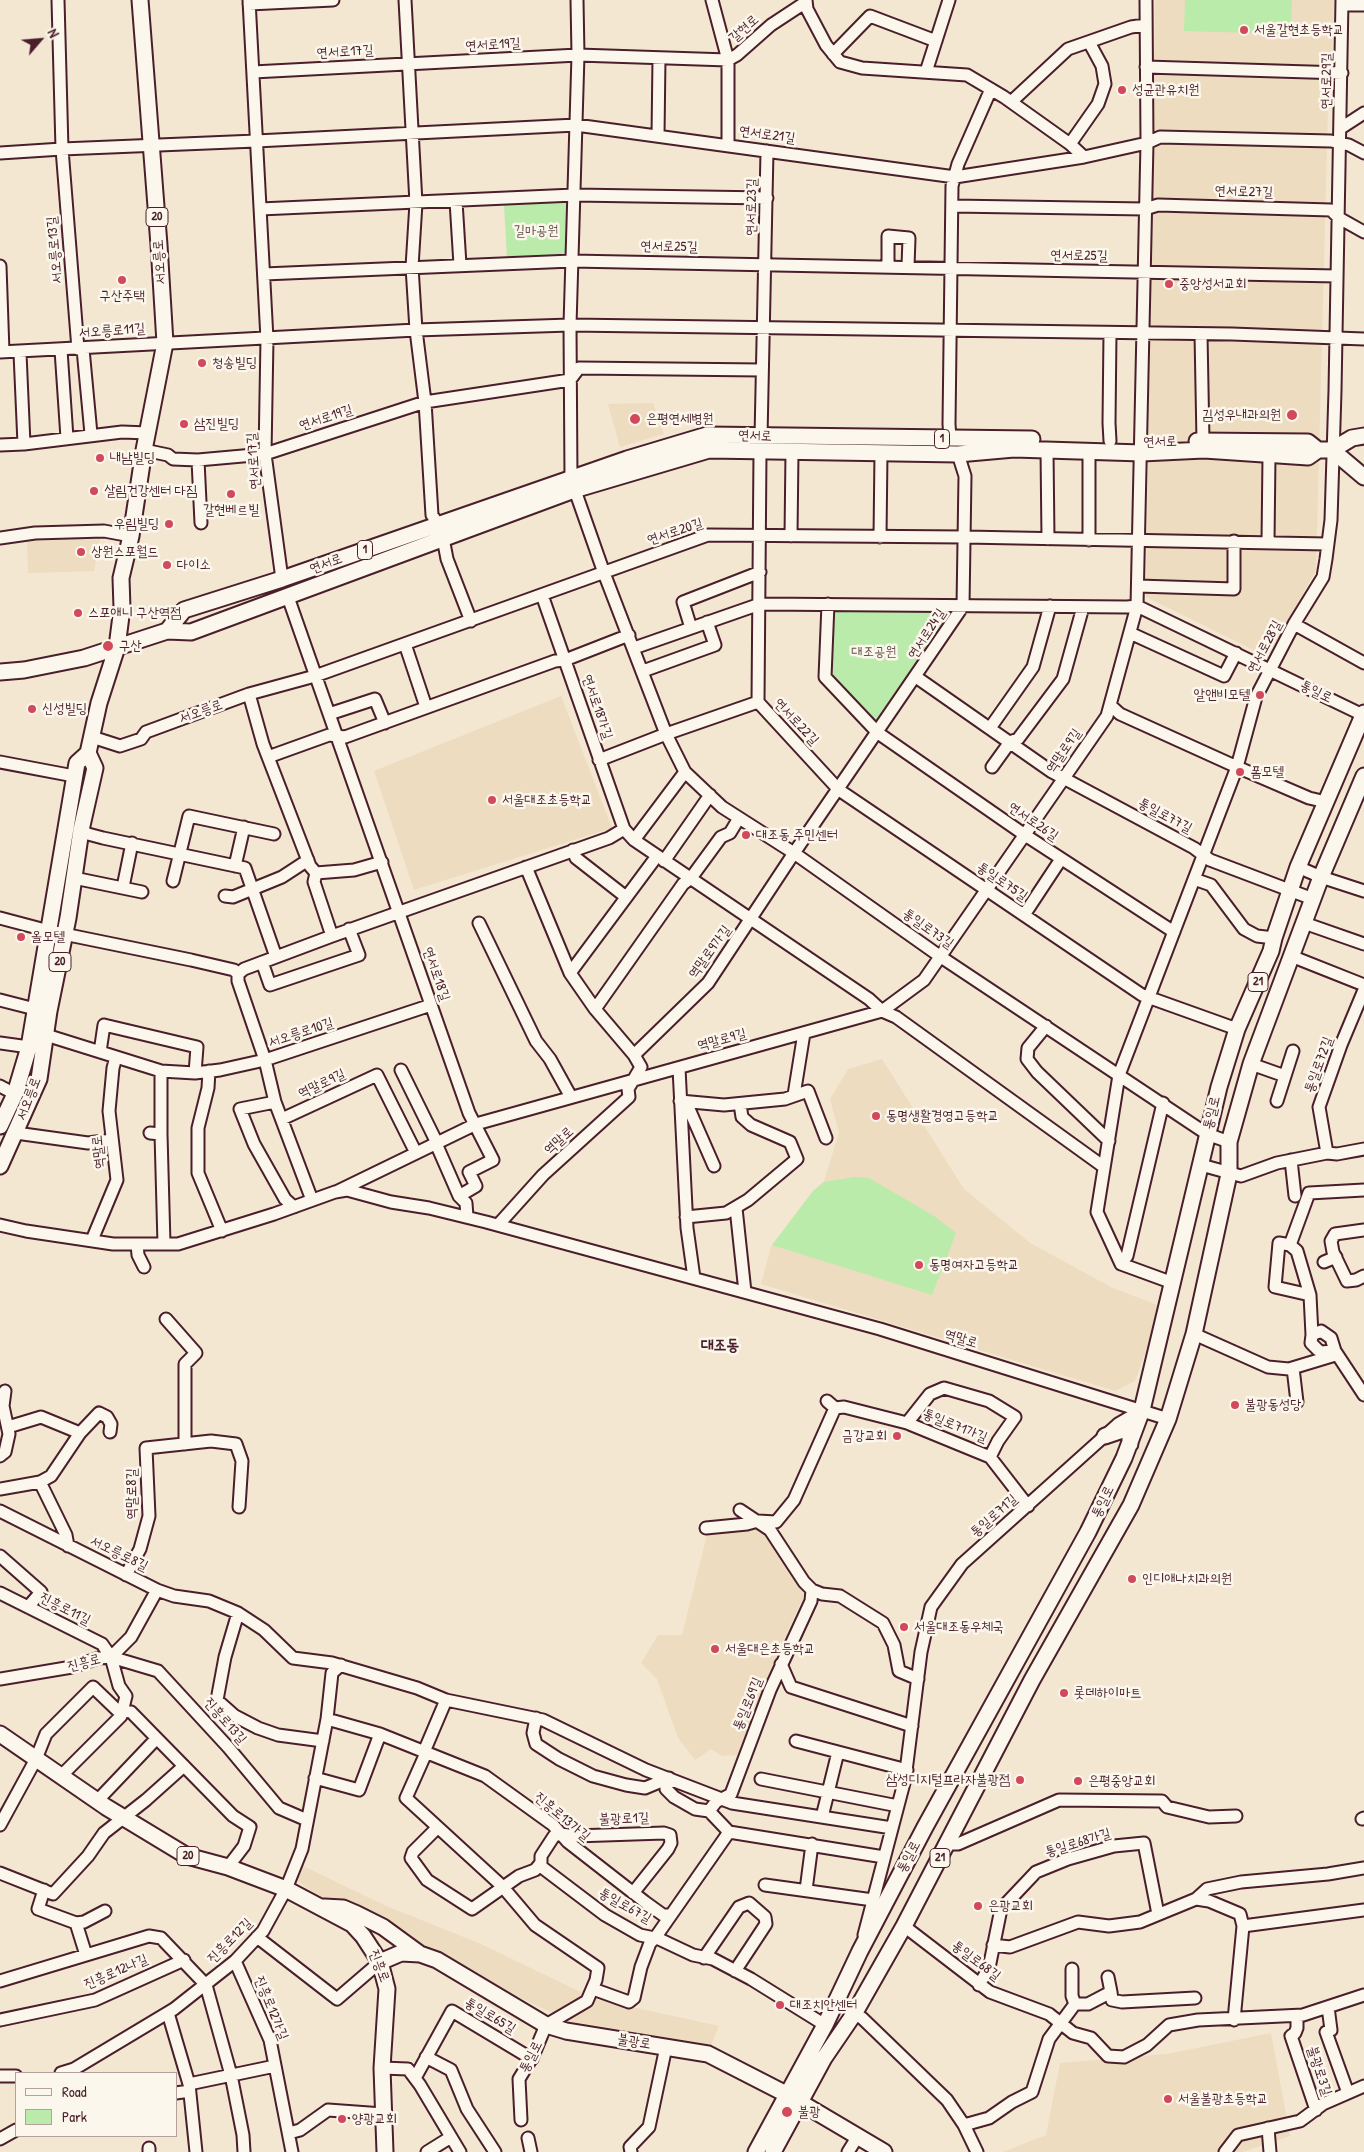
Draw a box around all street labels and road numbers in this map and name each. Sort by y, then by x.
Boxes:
street label: 갈현로 [726,12,762,46]
street label: 연서로19길 [465,35,521,55]
street label: 연서로17길 [316,42,374,62]
street label: 연서로29길 [1318,52,1336,110]
street label: 연서로21길 [738,123,796,147]
street label: 연서로23길 [743,178,761,236]
street label: 연서로27길 [1214,183,1274,201]
road number: 20 [146,208,168,226]
street label: 서오릉로13길 [44,216,66,284]
street label: 연서로25길 [640,238,698,256]
street label: 서오릉로 [150,239,170,285]
street label: 연서로25길 [1050,247,1108,265]
street label: 서오릉로11길 [78,320,146,342]
street label: 연서로19길 [297,401,355,435]
street label: 연서로 [738,427,772,445]
road number: 1 [934,429,950,448]
street label: 연서로17길 [244,432,264,490]
street label: 연서로 [1143,433,1177,451]
street label: 연서로20길 [645,515,705,549]
road number: 1 [358,540,372,560]
street label: 연서로 [307,550,345,578]
street label: 연서로24길 [904,606,950,662]
street label: 연서로28길 [1244,618,1286,676]
street label: 연서로18가길 [578,672,616,742]
street label: 통일로 [1297,677,1335,707]
street label: 연서로22길 [770,695,822,749]
street label: 서오릉로 [177,696,225,728]
street label: 역말로9길 [1043,726,1085,776]
street label: 통일로77길 [1135,795,1195,837]
street label: 연서로26길 [1005,799,1061,845]
street label: 통일로75길 [973,859,1031,905]
street label: 통일로73길 [899,905,957,953]
street label: 역말로9가길 [685,922,735,982]
street label: 연서로18길 [419,945,453,1003]
road number: 20 [49,952,71,972]
road number: 21 [1248,972,1268,992]
street label: 서오릉로10길 [266,1015,336,1051]
street label: 역말로9길 [696,1025,748,1055]
street label: 통일로72길 [1301,1035,1337,1095]
street label: 역말로9길 [296,1066,348,1102]
street label: 서오릉로 [13,1075,45,1123]
street label: 통일로 [1200,1095,1224,1131]
street label: 역말로 [541,1123,577,1159]
street label: 역말로 [89,1134,109,1170]
street label: 역말로 [942,1326,980,1352]
street label: 통일로71가길 [920,1405,990,1447]
street label: 역말로8길 [124,1468,140,1520]
street label: 통일로 [1088,1483,1118,1521]
street label: 통일로71길 [967,1491,1021,1541]
street label: 서오릉로8길 [87,1533,151,1575]
street label: 진흥로11길 [37,1589,93,1629]
street label: 진흥로 [66,1651,102,1675]
street label: 통일로69길 [730,1675,766,1733]
street label: 진흥로13길 [200,1694,250,1748]
street label: 진흥로13가길 [531,1789,593,1845]
street label: 불광로1길 [599,1810,649,1828]
street label: 통일로68가길 [1043,1825,1113,1861]
street label: 통일로 [894,1838,924,1876]
road number: 20 [177,1846,199,1865]
road number: 21 [930,1849,950,1868]
street label: 통일로67길 [596,1885,654,1927]
street label: 진흥로12길 [204,1915,256,1967]
street label: 통일로68길 [948,1937,1004,1985]
street label: 진흥로 [365,1947,393,1985]
street label: 진흥로12나길 [81,1951,151,1993]
street label: 진흥로12가길 [250,1973,292,2043]
street label: 통일로65길 [461,1994,519,2038]
street label: 불광로 [616,2031,652,2053]
street label: 통일로 [516,2038,546,2076]
street label: 불광로3길 [1303,2044,1335,2098]

